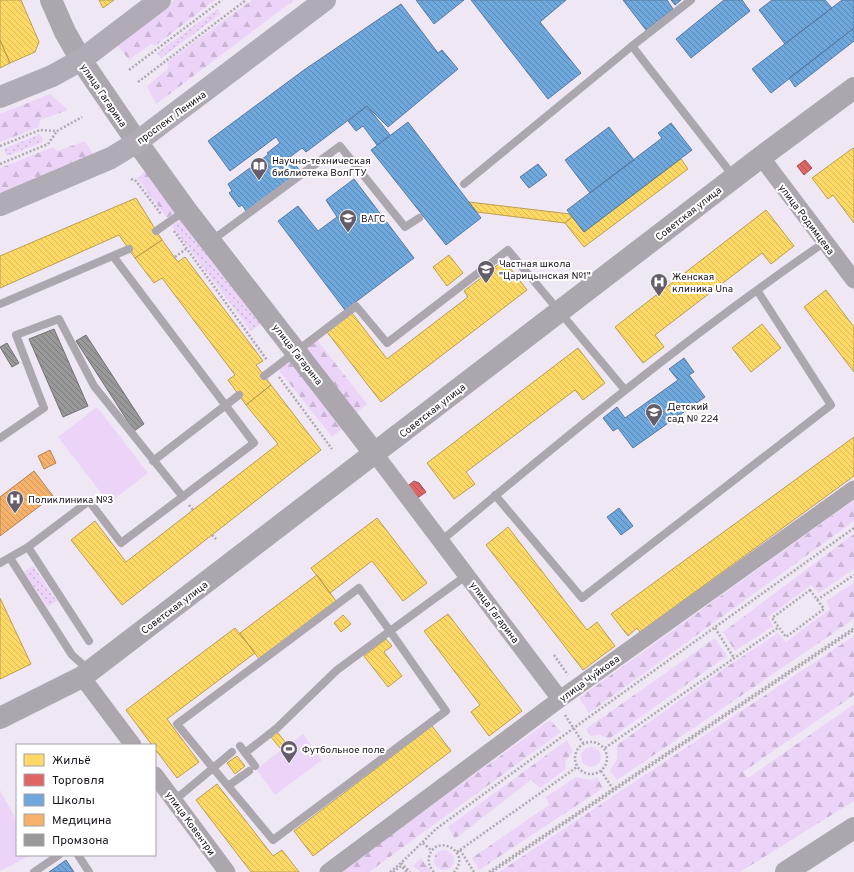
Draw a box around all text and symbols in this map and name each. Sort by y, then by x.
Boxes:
street label: улица Гагарина [77,62,129,130]
street label: проспект Ленина [135,89,209,148]
place label: Научно-техническая библиотека ВолГТУ [272,155,371,180]
library icon: Научно-техническая библиотека ВолГТУ [249,156,269,181]
street label: улица Родимцева [775,182,837,258]
street label: Советская улица [653,184,725,244]
school or university icon: ВАГС [338,208,358,233]
place label: ВАГС [361,213,386,226]
place label: Частная школа "Царицынская №1" [499,258,591,283]
school or university icon: Частная школа "Царицынская №1" [476,259,496,284]
place label: Женская клиника Una [672,271,733,296]
hospital icon: Женская клиника Una [649,272,669,297]
street label: улица Гагарина [269,322,325,388]
street label: Советская улица [397,381,469,441]
place label: Детский сад № 224 [667,401,719,426]
school or university icon: Детский сад № 224 [644,402,664,427]
hospital icon: Поликлиника №3 [5,489,25,514]
place label: Поликлиника №3 [28,494,113,507]
street label: Советская улица [139,579,211,638]
street label: улица Гагарина [466,579,521,646]
street label: улица Чуйкова [557,653,623,705]
sports icon: Футбольное поле [279,739,299,764]
legend [16,744,156,856]
place label: Футбольное поле [302,744,385,757]
text: Жильё [52,753,91,769]
text: Торговля [52,773,104,789]
street label: улица Ковентри [162,789,218,859]
text: Школы [52,793,95,809]
text: Медицина [52,813,111,829]
text: Промзона [52,833,109,849]

